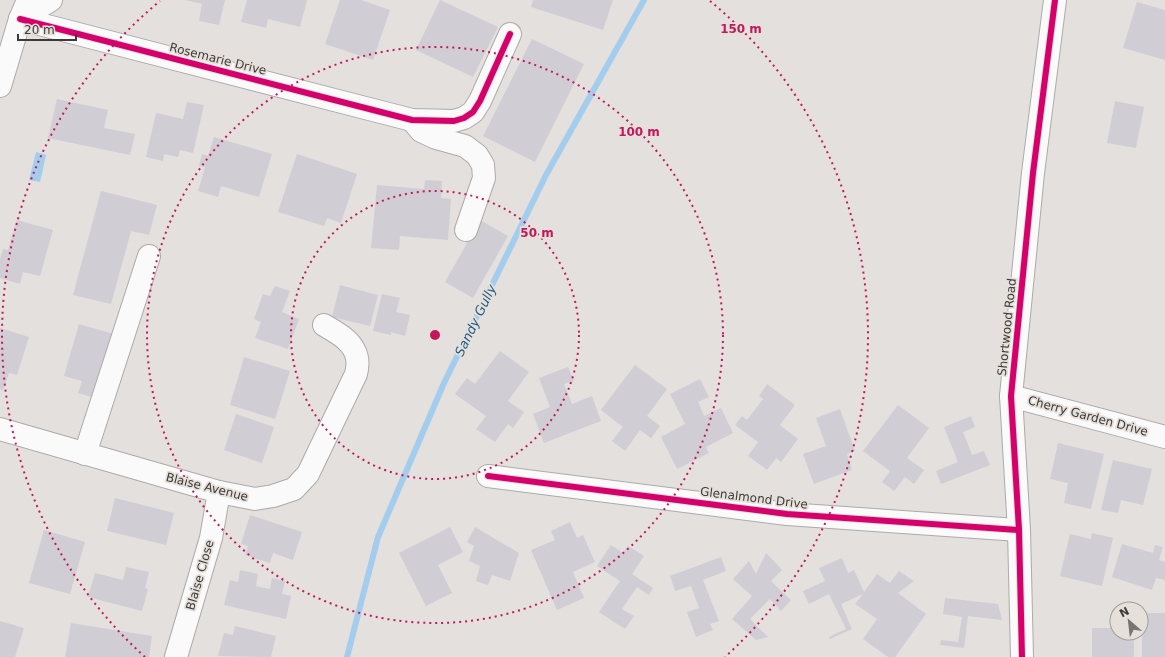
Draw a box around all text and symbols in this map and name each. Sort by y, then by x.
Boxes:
scale bar [18,16,76,42]
text: 150 m [720,22,762,36]
text: 20 m [24,23,55,37]
street label: Rosemarie Drive [168,40,268,78]
text: 100 m [618,125,660,139]
text: 50 m [520,226,554,240]
street label: Shortwood Road [995,277,1019,377]
water label: Sandy Gully [452,282,499,358]
centre of rings [428,328,442,342]
street label: Cherry Garden Drive [1026,393,1150,439]
street label: Blaise Avenue [164,470,250,504]
street label: Glenalmond Drive [699,484,809,512]
street label: Blaise Close [183,538,217,612]
north arrow [1109,601,1149,641]
text: N [1117,605,1132,621]

